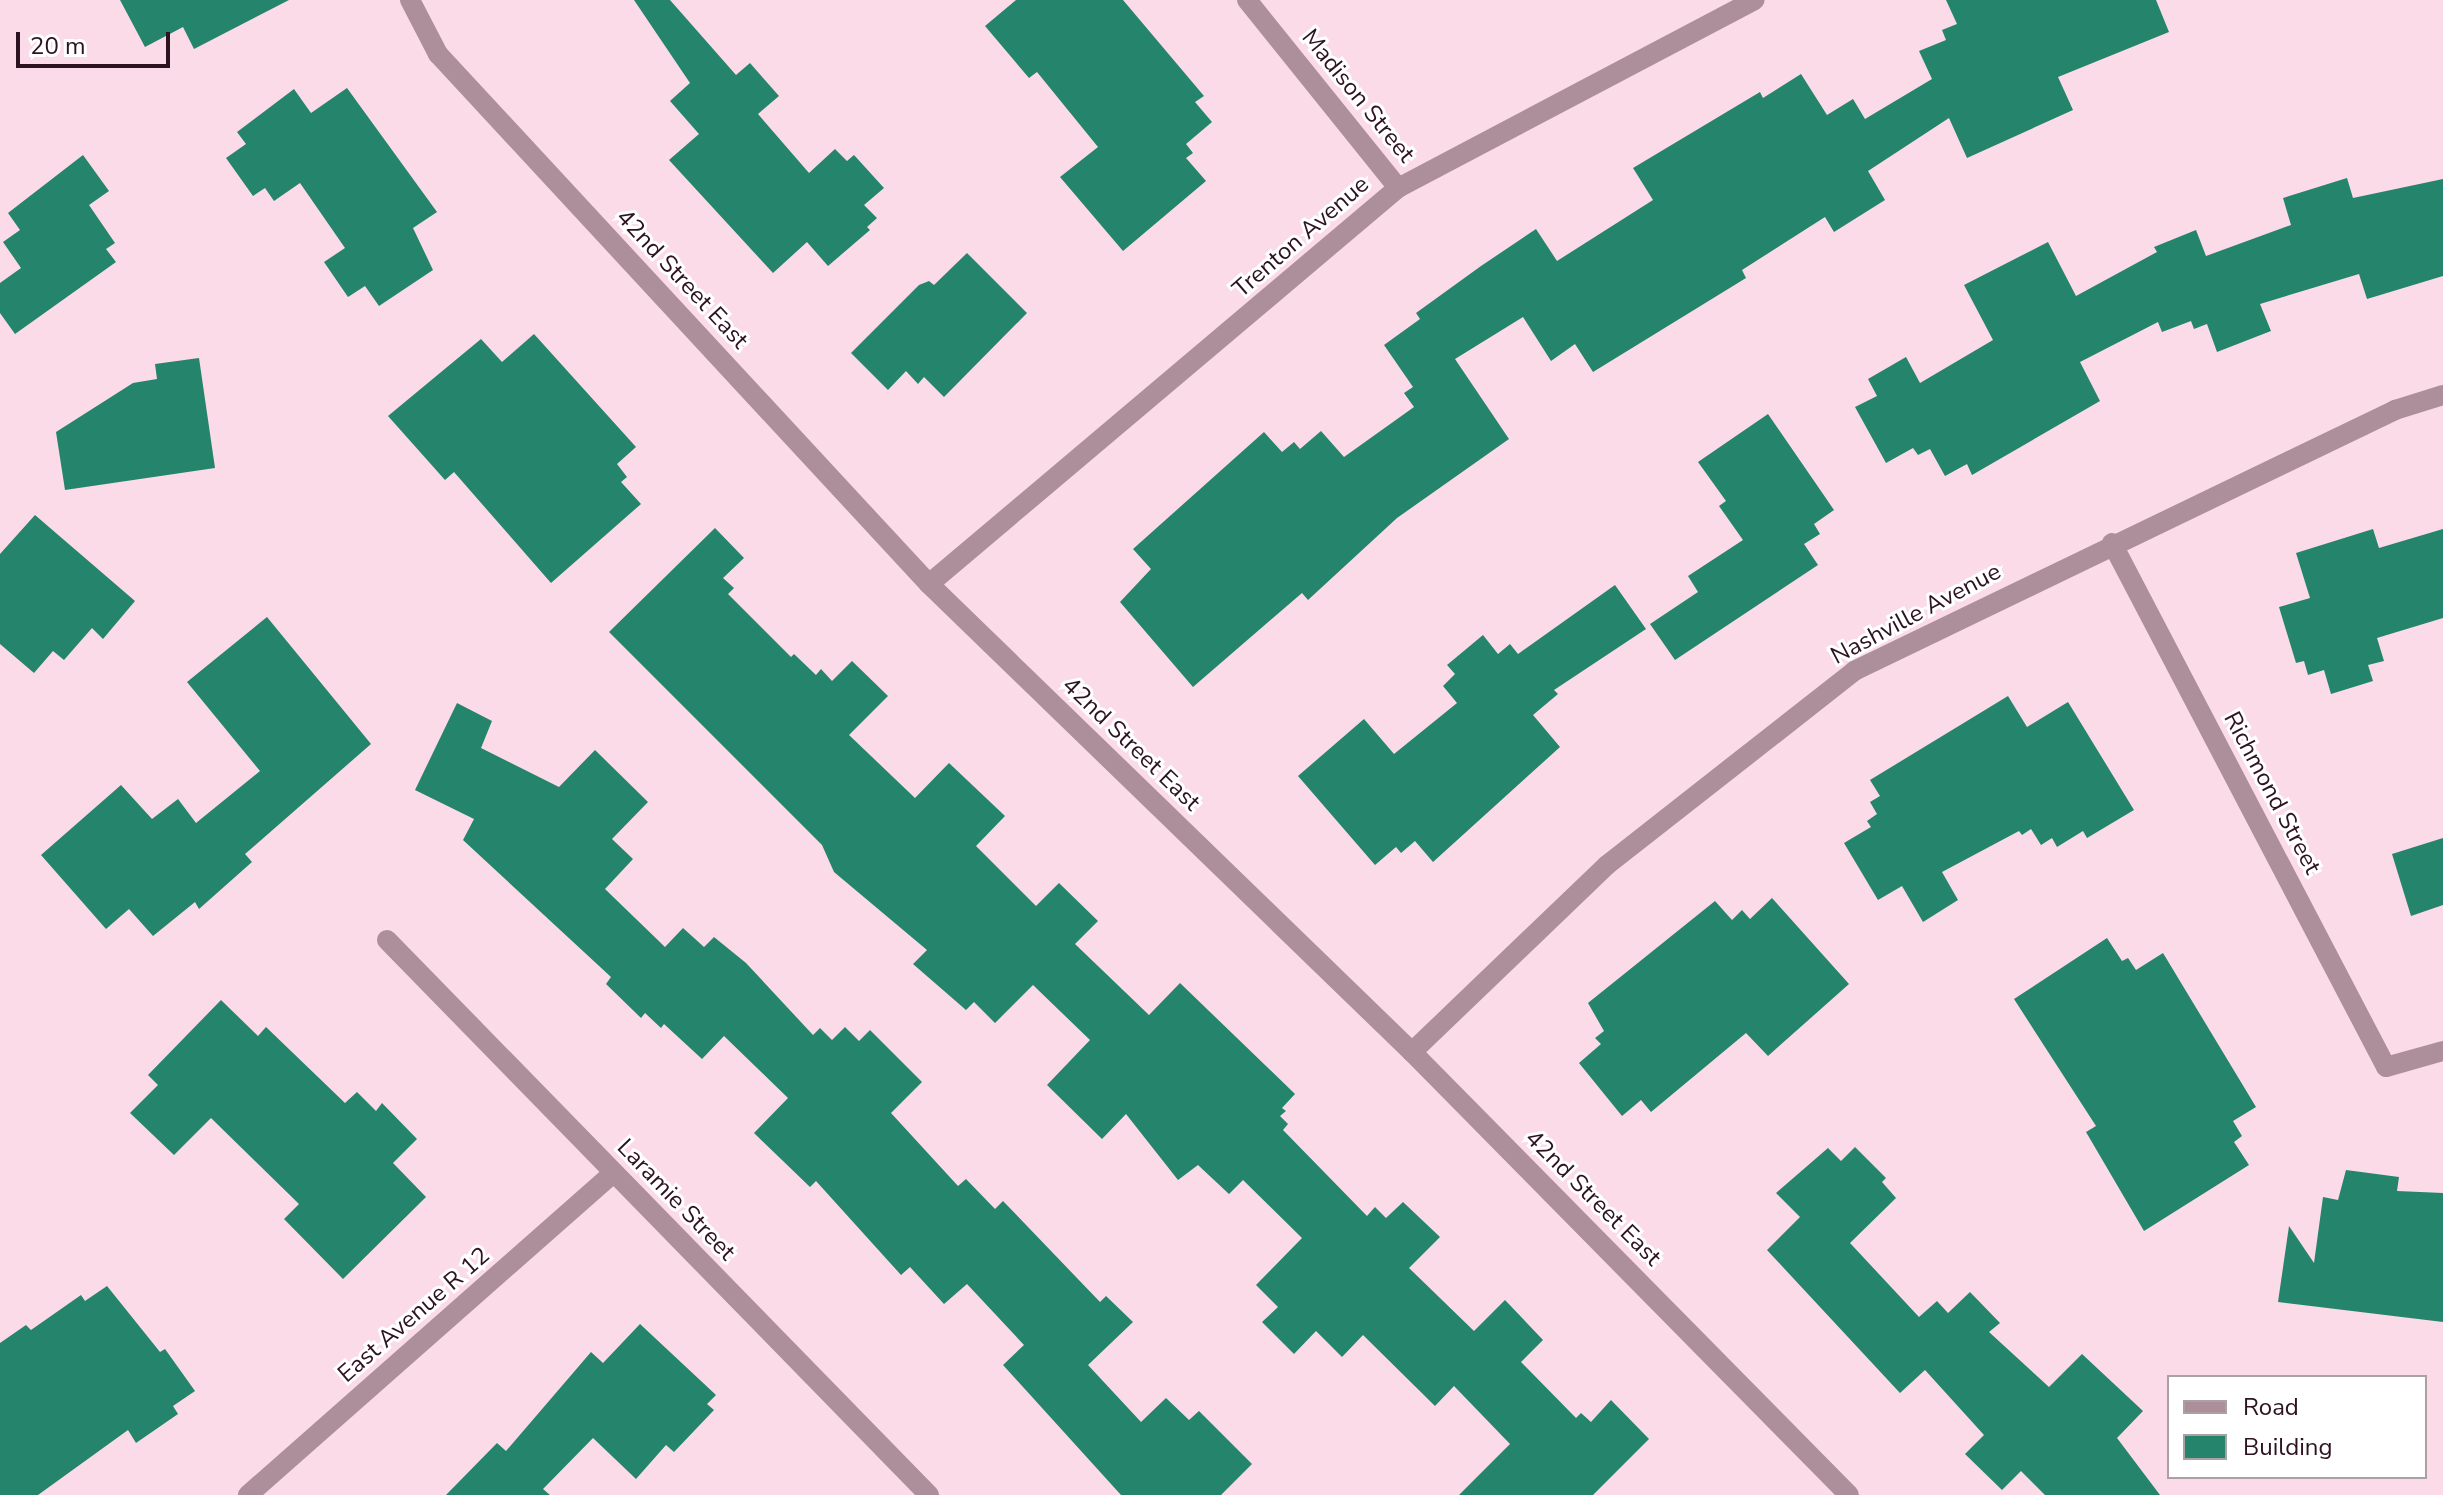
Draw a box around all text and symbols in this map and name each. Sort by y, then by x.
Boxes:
scale bar [20,16,174,66]
street label: Madison Street [1296,24,1420,168]
text: 20 m [30,30,86,62]
street label: Trenton Avenue [1227,170,1375,304]
street label: 42nd Street East [610,203,754,355]
street label: Nashville Avenue [1826,557,2006,671]
street label: 42nd Street East [1056,671,1206,817]
street label: Richmond Street [2217,707,2327,879]
street label: 42nd Street East [1519,1124,1667,1272]
street label: Laramie Street [611,1133,741,1267]
street label: East Avenue R 12 [332,1241,496,1389]
legend [2167,1375,2427,1479]
text: Road [2243,1391,2299,1423]
text: Building [2243,1431,2333,1463]

